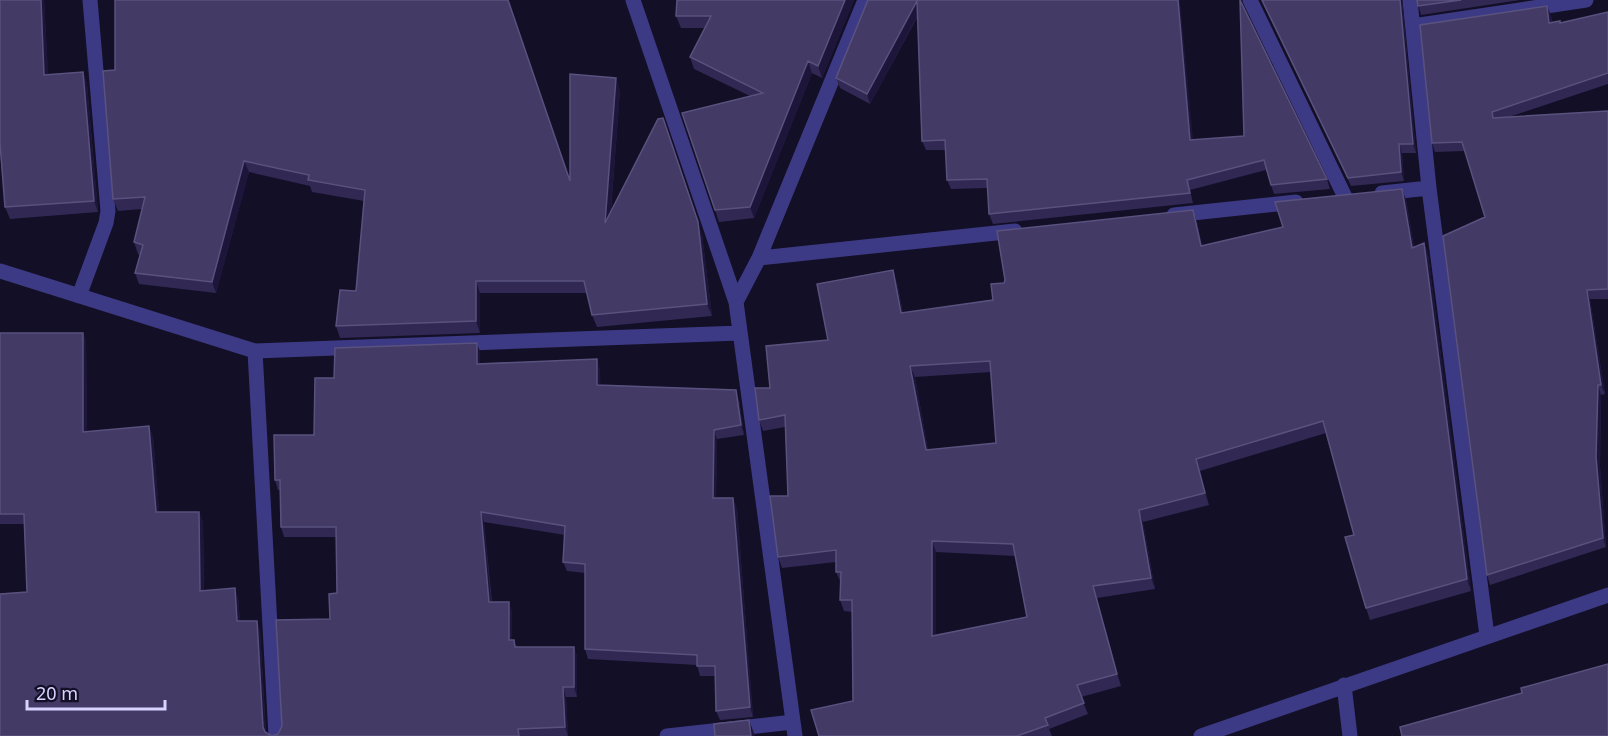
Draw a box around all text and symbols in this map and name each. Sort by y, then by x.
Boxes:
scale bar [27,673,165,711]
text: 20 m [36,681,78,705]

